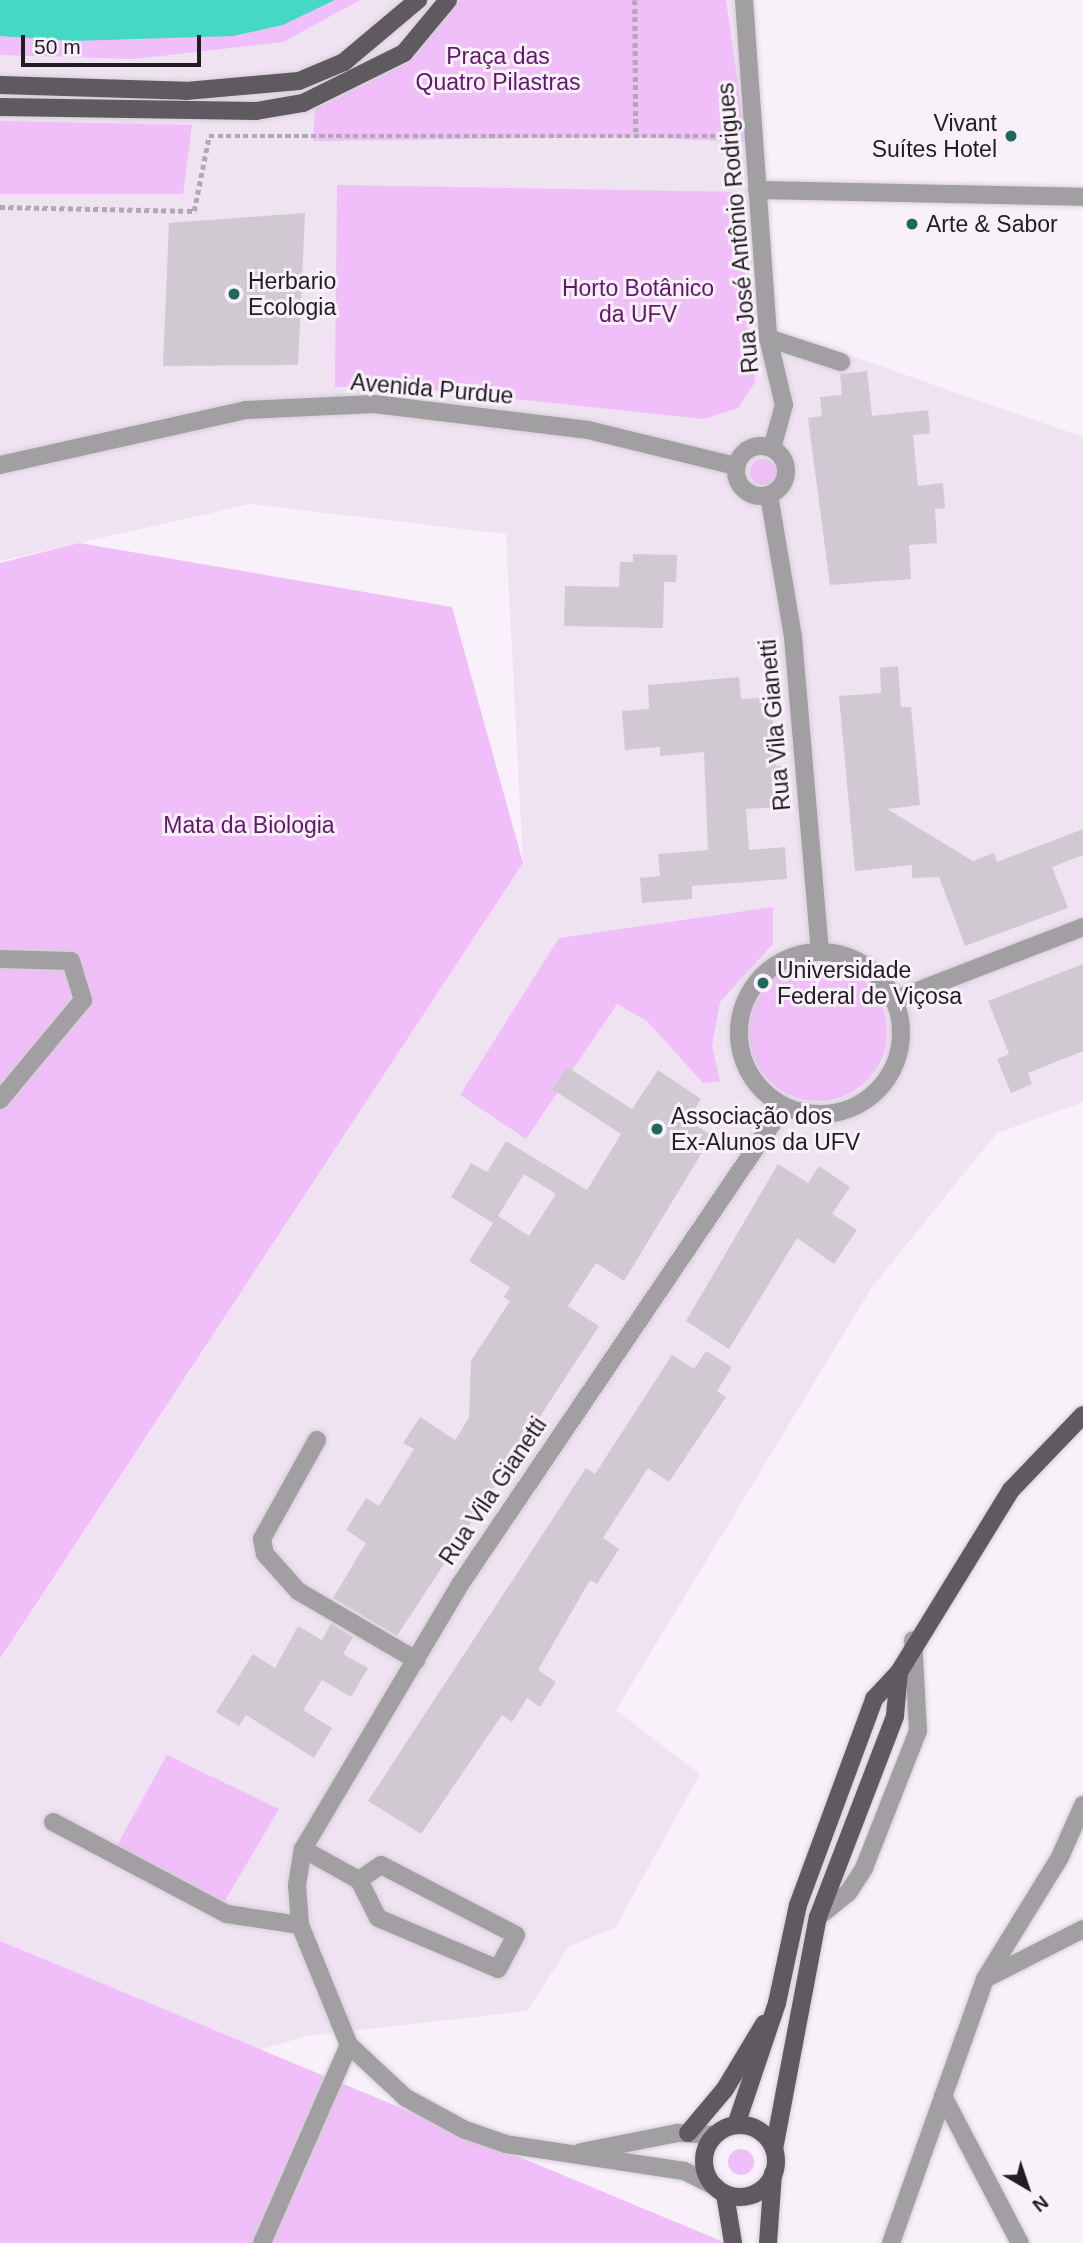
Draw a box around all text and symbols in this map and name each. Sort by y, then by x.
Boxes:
scale bar [24,21,205,65]
text: 50 m [34,35,81,58]
park label: Praça das Quatro Pilastras [416,42,580,96]
street label: Rua José Antônio Rodrigues [711,81,765,375]
place label: Vivant Suítes Hotel [872,109,997,163]
marker: Vivant Suítes Hotel [1003,128,1019,144]
place label: Arte & Sabor [926,210,1058,238]
marker: Arte & Sabor [904,216,920,232]
place label: Herbario Ecologia [248,267,336,321]
park label: Horto Botânico da UFV [562,274,714,328]
marker: Herbario Ecologia [226,286,242,302]
street label: Avenida Purdue [349,368,515,410]
street label: Rua Vila Gianetti [754,638,796,812]
park label: Mata da Biologia [163,811,335,839]
place label: Universidade Federal de Viçosa [777,956,962,1010]
marker: Universidade Federal de Viçosa [755,975,771,991]
place label: Associação dos Ex-Alunos da UFV [671,1102,860,1156]
marker: Associação dos Ex-Alunos da UFV [649,1121,665,1137]
street label: Rua Vila Gianetti [433,1412,553,1570]
north arrow [992,2152,1062,2222]
text: N [1029,2191,1052,2216]

